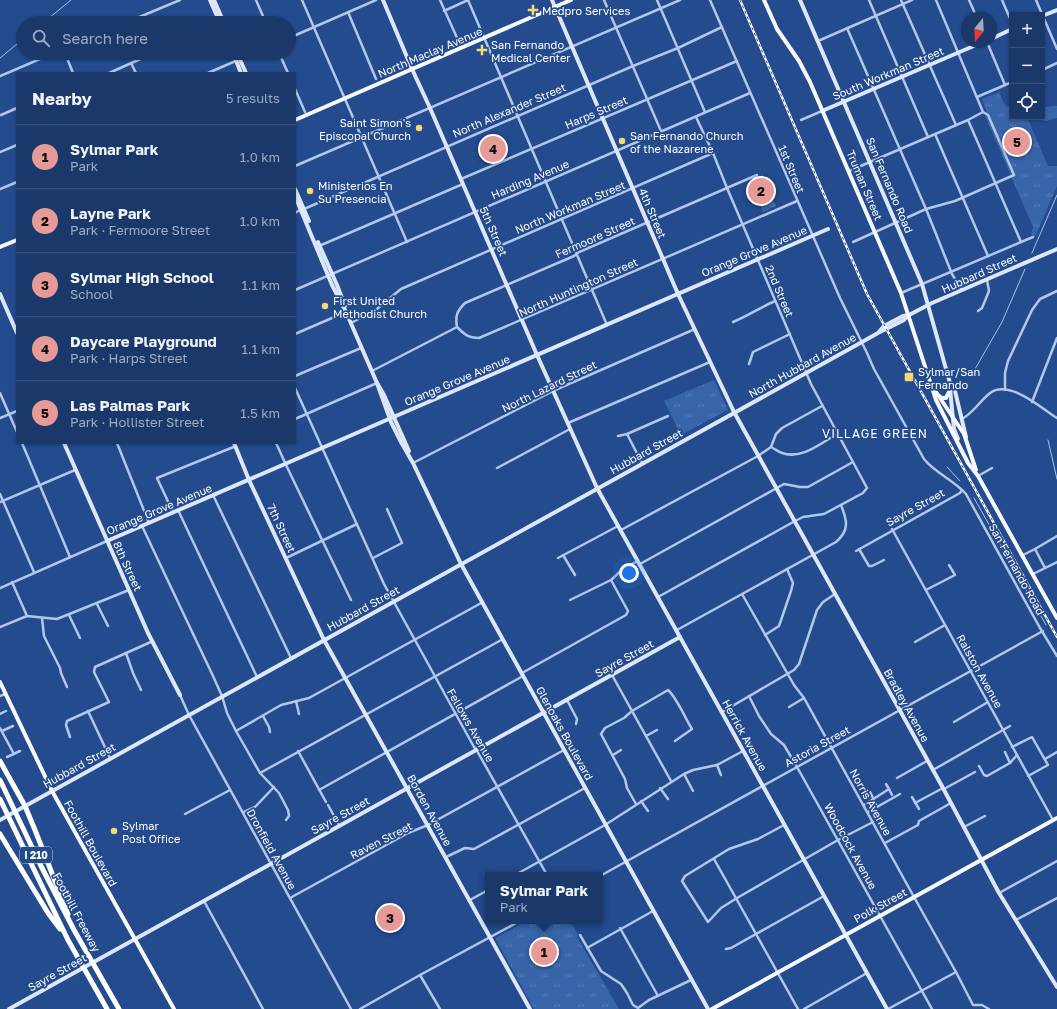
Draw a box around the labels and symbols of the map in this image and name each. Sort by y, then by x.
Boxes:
marker: Medpro Services [527,4,539,16]
place label: Medpro Services [542,4,630,17]
north arrow [961,12,997,48]
street label: North Maclay Avenue [376,24,484,80]
place label: San Fernando Medical Center [491,38,571,64]
marker: San Fernando Medical Center [476,44,488,56]
street label: South Workman Street [830,44,946,102]
street label: North Alexander Street [450,80,568,140]
street label: Harps Street [563,93,629,131]
place label: Saint Simon's Episcopal Church [319,116,411,142]
marker: Saint Simon's Episcopal Church [414,123,424,133]
pin: 5 [1004,127,1030,157]
place label: San Fernando Church of the Nazarene [630,129,744,155]
pin: 4 [480,134,506,164]
street label: San Fernando Road [864,135,916,235]
marker: San Fernando Church of the Nazarene [617,136,627,146]
street label: 1st Street [776,143,808,195]
street label: Truman Street [844,148,886,222]
street label: Harding Avenue [489,157,571,201]
pin: 2 [748,176,774,206]
street label: North Workman Street [513,178,627,236]
place label: Ministerios En Su Presencia [318,179,393,205]
marker: Ministerios En Su Presencia [305,186,315,196]
street label: 4th Street [637,186,669,240]
street label: 5th Street [477,204,511,258]
street label: Fermoore Street [553,214,637,260]
street label: Orange Grove Avenue [699,223,809,279]
street label: Hubbard Street [939,251,1019,295]
street label: North Huntington Street [516,255,640,319]
street label: 2nd Street [763,263,797,319]
place label: First United Methodist Church [333,294,427,320]
marker: First United Methodist Church [320,301,330,311]
street label: North Hubbard Avenue [746,330,858,400]
street label: Orange Grove Avenue [402,352,512,408]
street label: North Lazard Street [499,357,599,415]
place label: Sylmar/San Fernando [918,365,980,391]
marker: Sylmar/San Fernando [903,371,915,383]
street label: Hubbard Street [607,426,685,476]
district label: VILLAGE GREEN [822,426,928,441]
street label: Orange Grove Avenue [104,481,214,537]
street label: Sayre Street [883,486,947,528]
street label: 7th Street [265,502,299,554]
street label: San Fernando Road [986,521,1048,617]
street label: 8th Street [111,539,145,593]
your location [619,563,639,583]
street label: Hubbard Street [324,583,402,633]
street label: Ralston Avenue [954,632,1006,710]
street label: Sayre Street [592,637,656,679]
street label: Bradley Avenue [881,666,933,744]
street label: Glenoaks Boulevard [534,684,596,782]
street label: Fellows Avenue [445,686,497,764]
street label: Herrick Avenue [720,697,770,773]
street label: Astoria Street [782,723,852,769]
street label: Hubbard Street [40,740,118,790]
street label: Norris Avenue [847,767,895,837]
street label: Borden Avenue [405,772,455,848]
street label: Sayre Street [308,794,372,836]
street label: Foothill Boulevard [62,798,120,888]
street label: Woodcock Avenue [822,801,880,891]
street label: Dronfield Avenue [244,806,300,892]
place label: Sylmar Post Office [122,819,180,845]
street label: Raven Street [348,819,414,861]
marker: Sylmar Post Office [109,826,119,836]
road number: I 210 [20,847,52,863]
street label: Foothill Freeway [51,870,103,954]
street label: Polk Street [851,885,909,925]
pin: 3 [377,903,403,933]
pin: 1 [531,937,557,967]
street label: Sayre Street [25,951,89,993]

